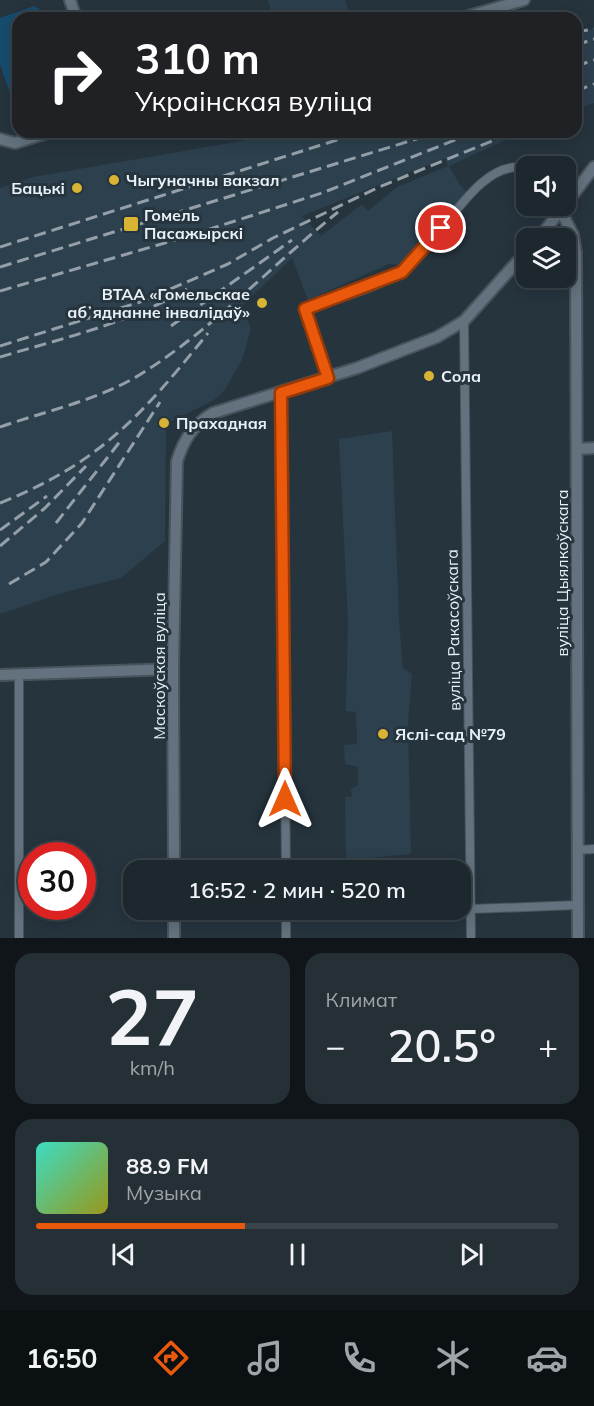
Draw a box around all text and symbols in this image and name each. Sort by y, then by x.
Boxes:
text: 310 m [135,32,260,85]
icon: right [36,36,114,114]
text: Украінская вуліца [135,84,373,118]
map controls [516,156,576,288]
button: sound [516,156,576,216]
place label: Чыгуначны вакзал [126,170,280,190]
marker: Чыгуначны вакзал [107,173,121,187]
place label: Бацькі [11,178,65,198]
marker: Бацькі [70,181,84,195]
pin [415,202,466,253]
place label: Гомель Пасажырскі [144,205,243,243]
icon: arrive [424,211,457,244]
marker: Гомель Пасажырскі [122,215,140,233]
button: layers [516,228,576,288]
place label: ВТАА «Гомельскае абʼяднанне інвалідаў» [67,284,250,322]
marker: ВТАА «Гомельскае абʼяднанне інвалідаў» [255,296,269,310]
place label: Сола [441,366,481,386]
marker: Сола [422,369,436,383]
place label: Прахадная [176,413,267,433]
marker: Прахадная [157,416,171,430]
street label: вуліца Цыялкоўскага [552,490,572,656]
street label: вуліца Ракасоўскага [442,549,464,711]
street label: Маскоўская вуліца [149,592,169,740]
place label: Яслі-сад №79 [395,724,506,744]
marker: Яслі-сад №79 [376,727,390,741]
position arrow [253,767,317,831]
speed limit sign: 30 [18,842,96,920]
text: 16:52 · 2 мин · 520 m [188,876,406,904]
text: 27 [105,967,199,1065]
text: Климат [326,987,397,1012]
text: 20.5° [387,1017,496,1073]
text: − [326,1025,345,1066]
text: + [538,1025,558,1066]
text: km/h [130,1055,175,1080]
text: 88.9 FM [126,1152,209,1180]
text: Музыка [126,1180,202,1205]
icon: previous [107,1238,140,1271]
icon: pause [281,1238,314,1271]
icon: next [455,1238,488,1271]
icon: directions [150,1337,192,1379]
icon: music [244,1337,286,1379]
icon: phone [338,1337,380,1379]
icon: climate [432,1337,474,1379]
icon: car [526,1337,568,1379]
text: 16:50 [26,1341,98,1375]

